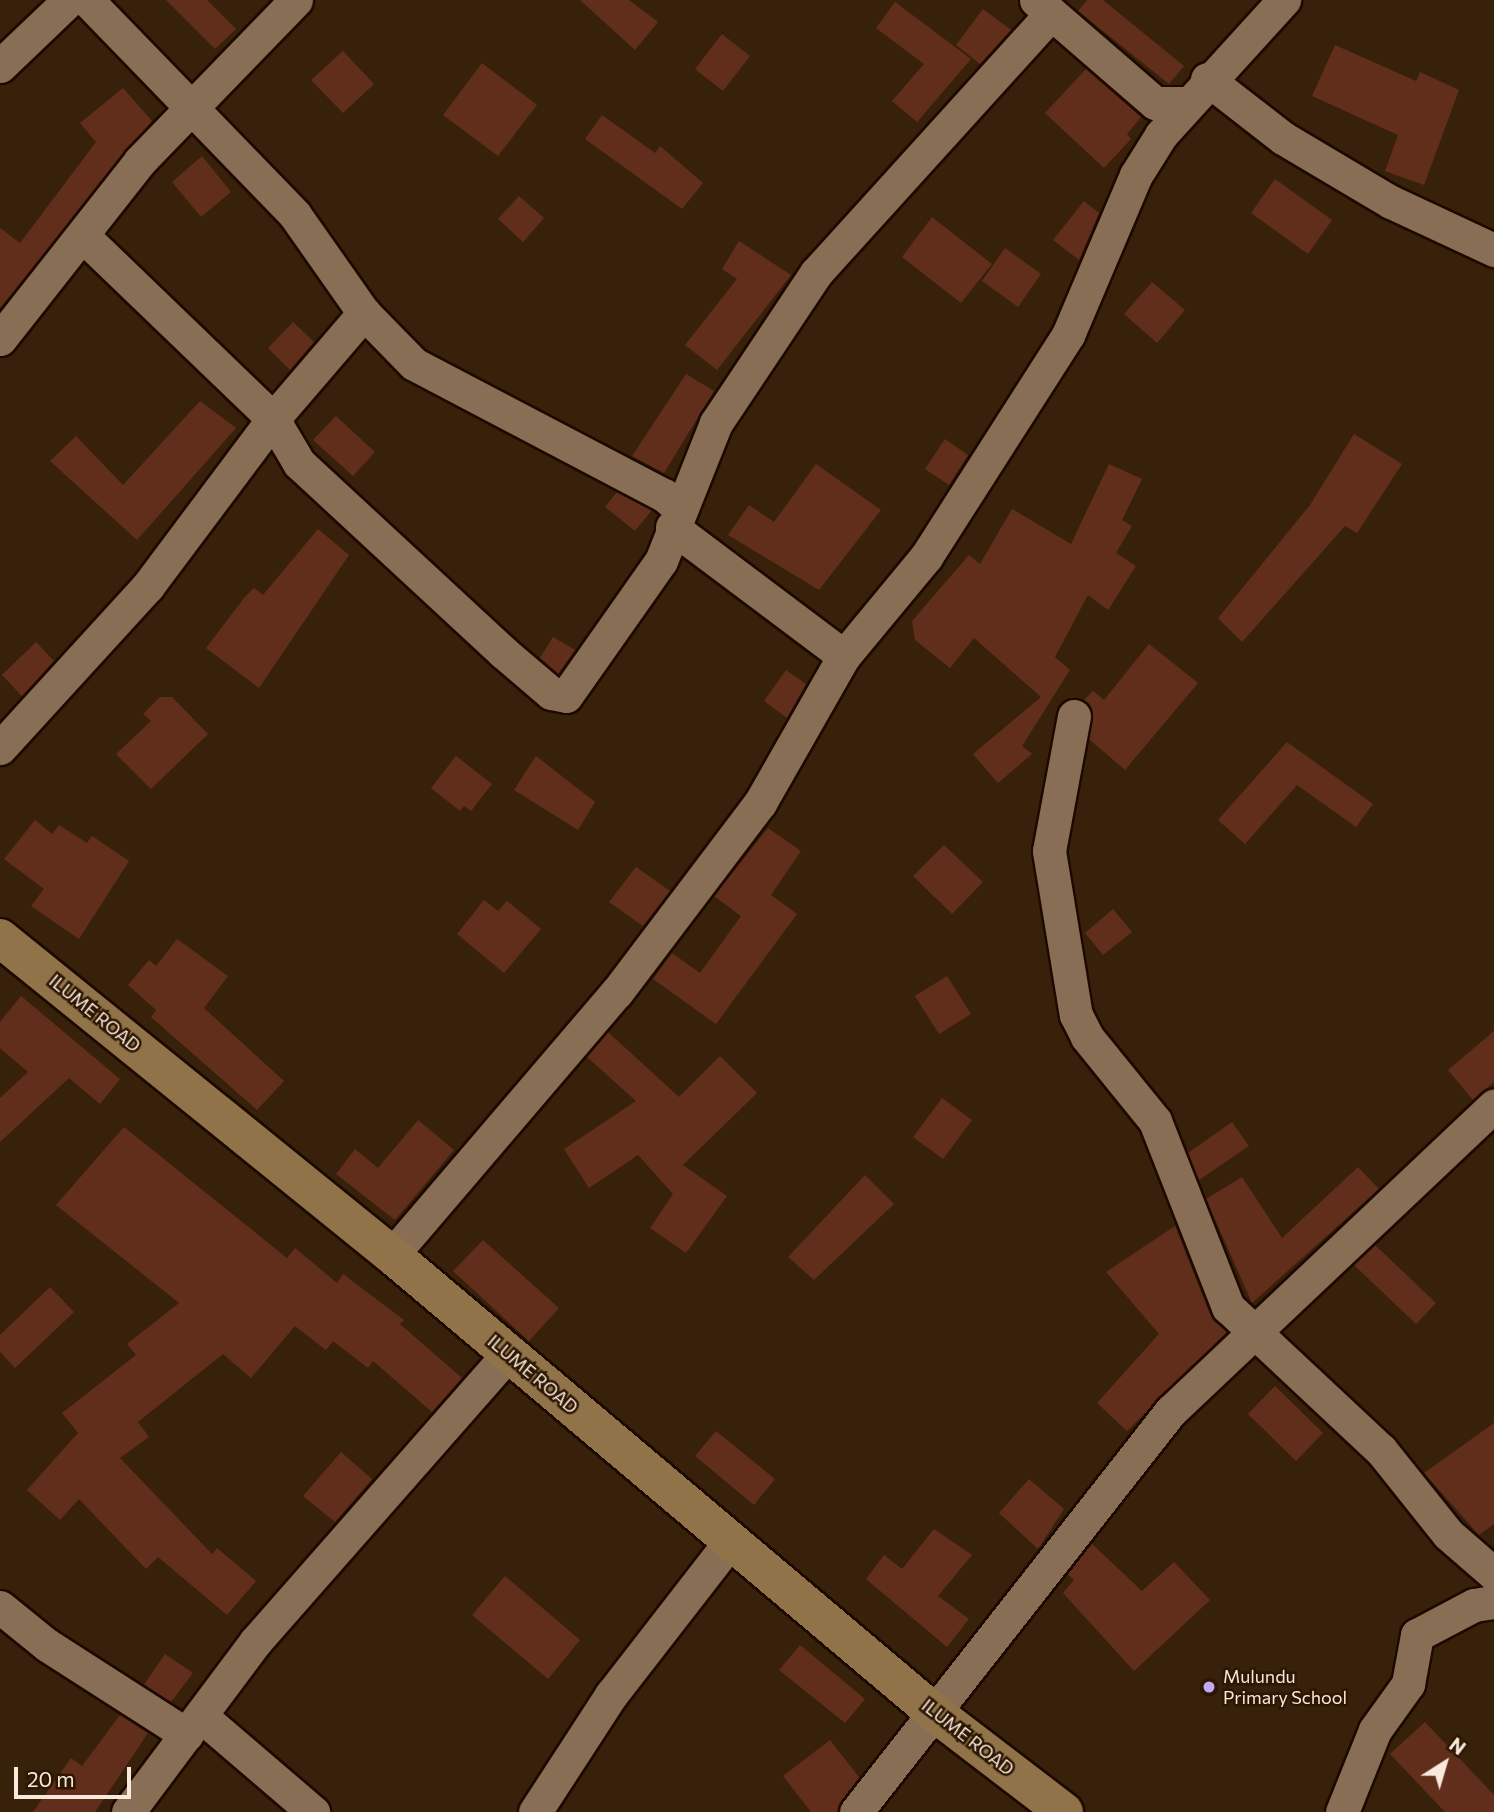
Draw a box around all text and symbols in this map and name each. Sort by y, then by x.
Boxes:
street label: ILUME ROAD [45,970,145,1056]
street label: ILUME ROAD [484,1330,582,1418]
place label: Mulundu Primary School [1223,1666,1347,1708]
marker: Mulundu Primary School [1201,1679,1217,1695]
street label: ILUME ROAD [918,1694,1018,1780]
north arrow [1410,1728,1480,1798]
text: N [1445,1732,1471,1759]
scale bar [18,1752,135,1796]
text: 20 m [27,1766,75,1791]

